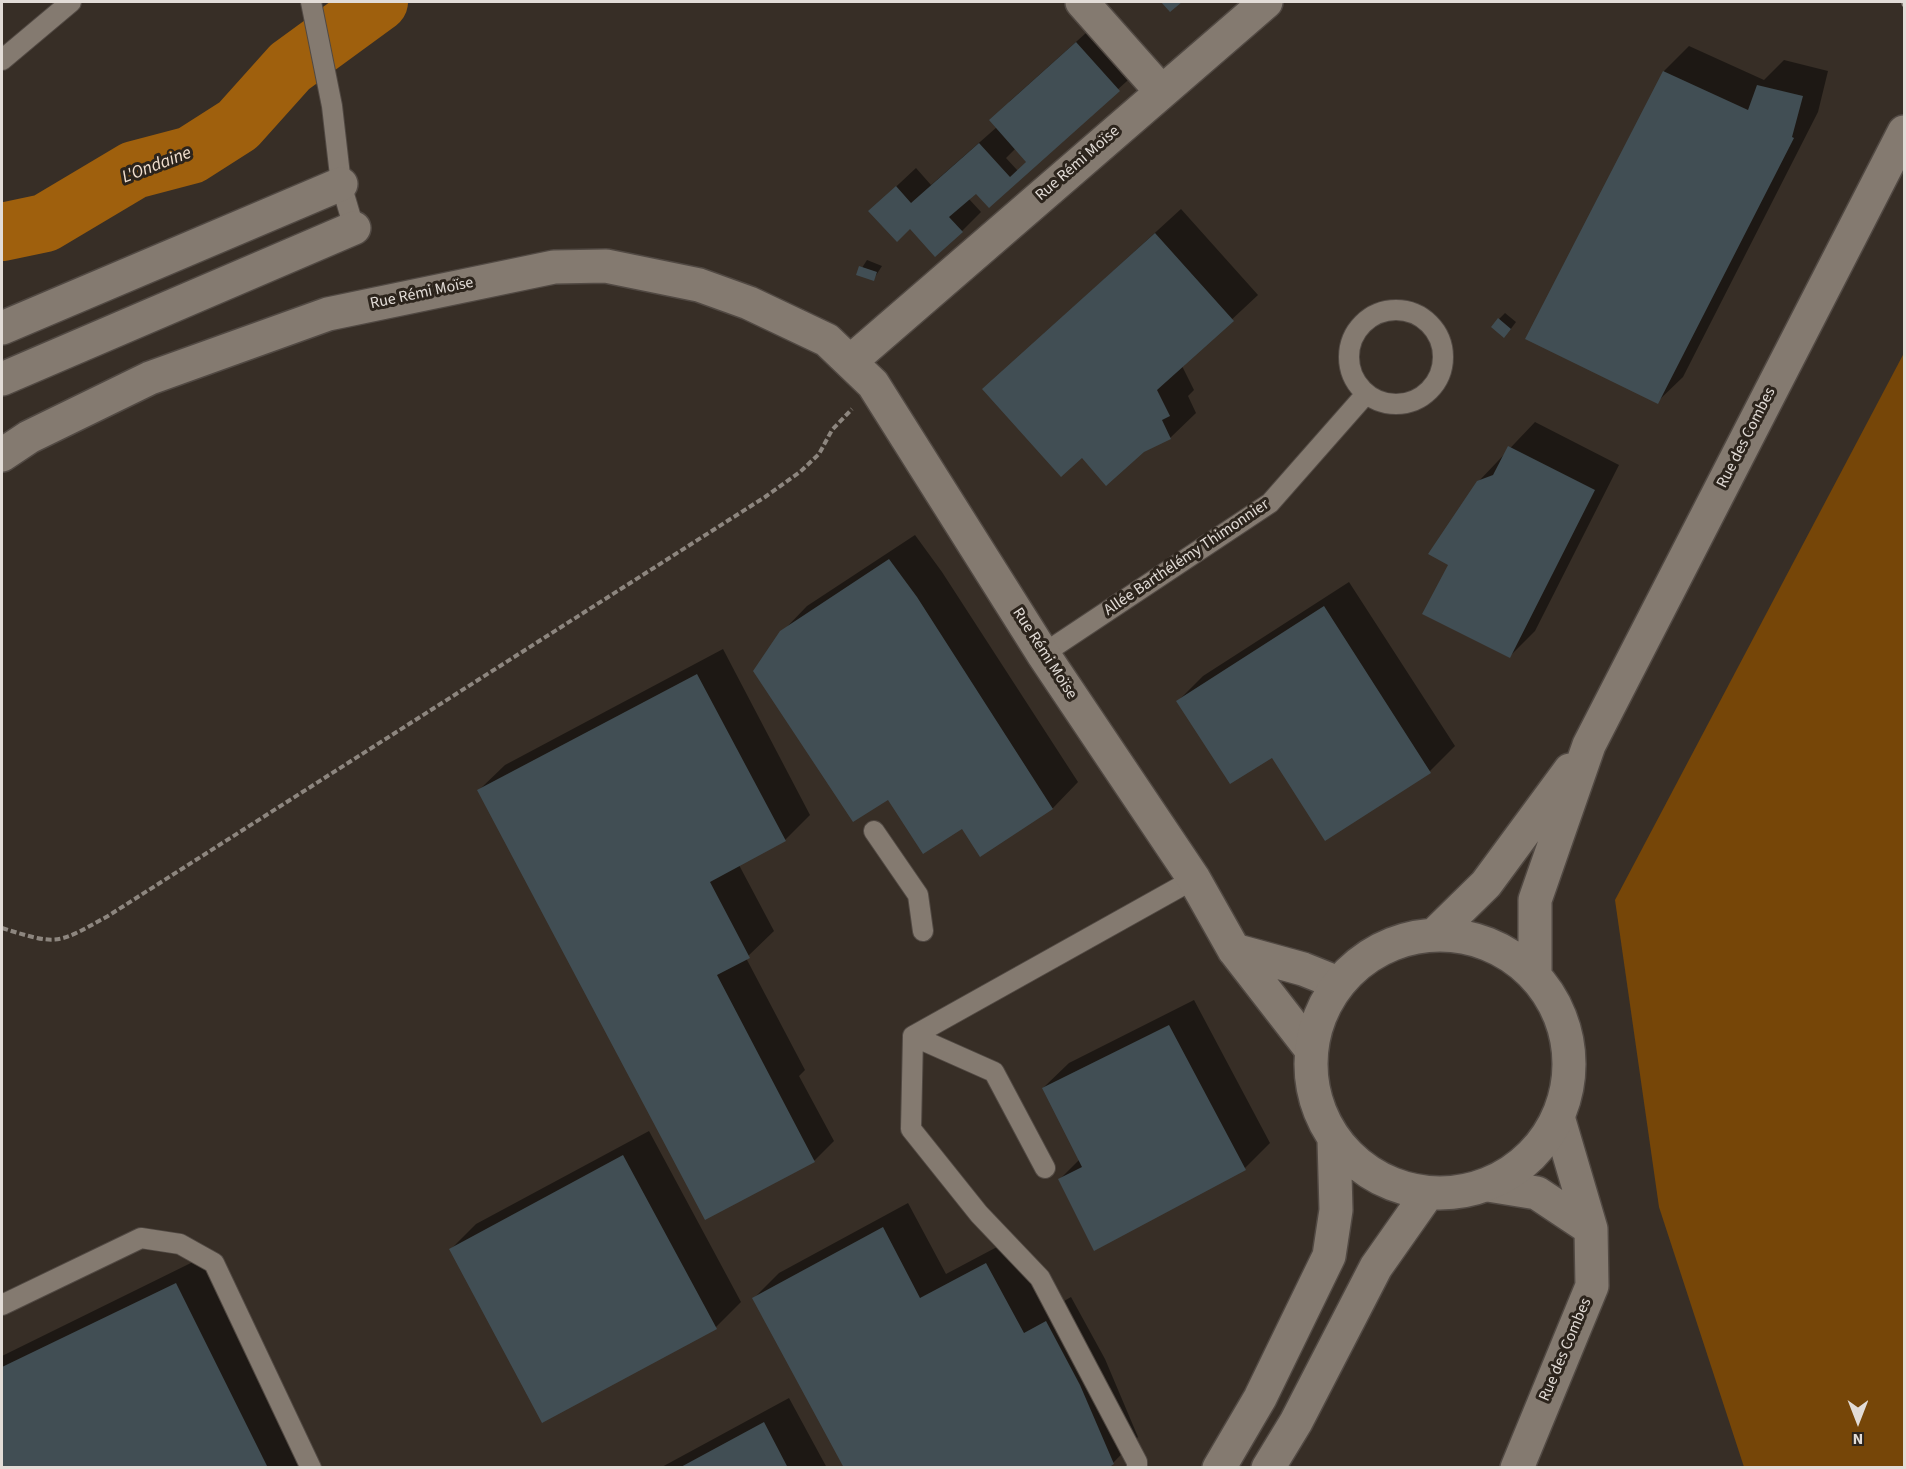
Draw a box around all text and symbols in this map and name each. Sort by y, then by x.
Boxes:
street label: Rue Rémi Moïse [1032,122,1124,206]
water label: L'Ondaine [119,143,195,189]
street label: Rue Rémi Moïse [369,274,475,314]
street label: Rue des Combes [1713,385,1781,491]
street label: Allée Barthélémy Thimonnier [1101,496,1273,620]
street label: Rue Rémi Moïse [1007,605,1081,703]
street label: Rue des Combes [1536,1296,1596,1404]
north arrow [1828,1391,1888,1451]
text: N [1853,1428,1863,1450]

